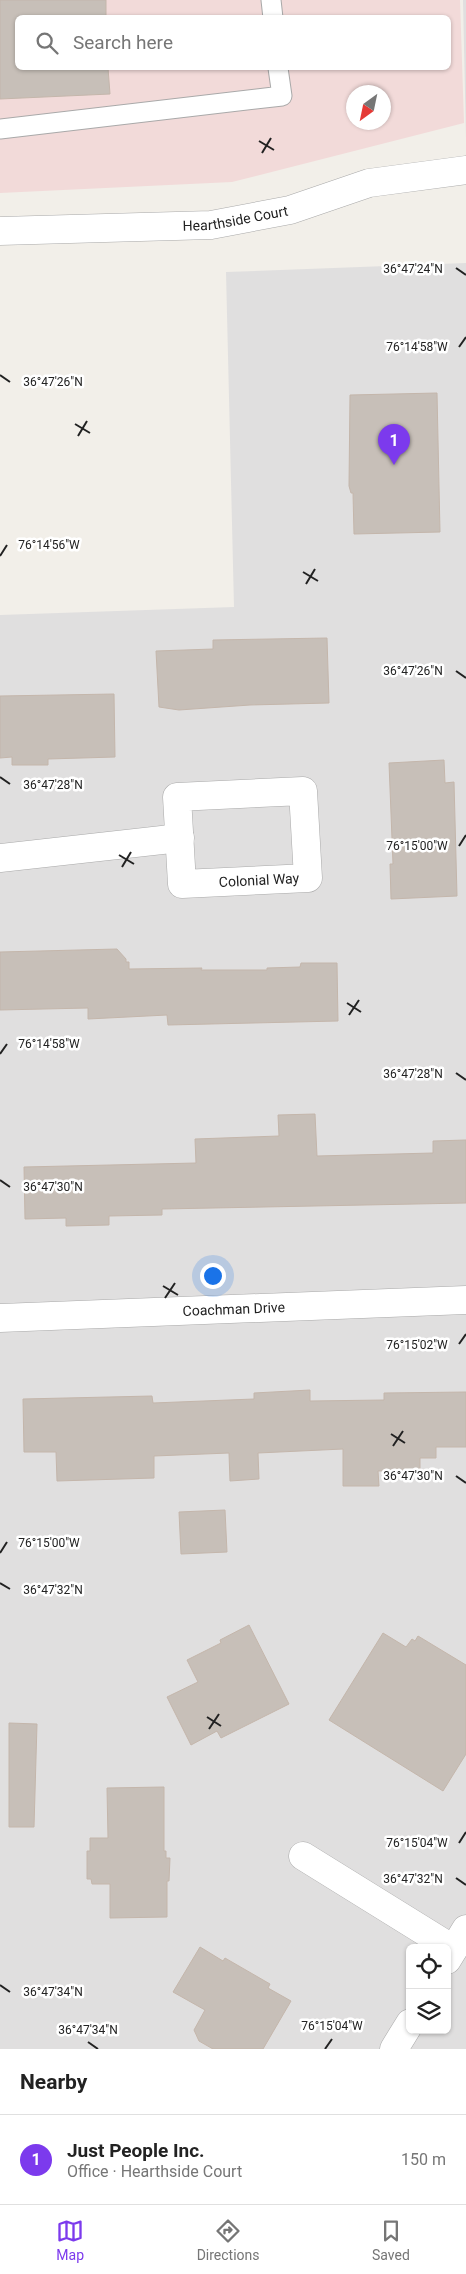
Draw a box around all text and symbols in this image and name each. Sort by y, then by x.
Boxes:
search box [15,15,451,70]
icon: search [33,29,61,57]
text: Search here [73,31,173,54]
north arrow [346,85,391,130]
street label: Hearthside Court [182,202,290,234]
text: 36°47'24"N [383,262,443,276]
text: 76°14'58"W [386,340,448,354]
text: 36°47'26"N [23,375,83,389]
pin: 1 [378,424,410,465]
text: 76°14'56"W [18,538,80,552]
text: 36°47'26"N [383,664,443,678]
text: 36°47'28"N [23,778,83,792]
text: 76°15'00"W [386,839,448,853]
street label: Colonial Way [218,870,300,890]
text: 76°14'58"W [18,1037,80,1051]
text: 36°47'28"N [383,1067,443,1081]
text: 36°47'30"N [23,1180,83,1194]
your location [200,1263,226,1289]
street label: Coachman Drive [182,1299,285,1319]
text: 76°15'02"W [386,1338,448,1352]
text: 36°47'30"N [383,1469,443,1483]
text: 76°15'00"W [18,1536,80,1550]
text: 36°47'32"N [23,1583,83,1597]
text: 76°15'04"W [386,1836,448,1850]
text: 36°47'32"N [383,1872,443,1886]
map controls [406,1944,451,2034]
button: locate [406,1944,451,1989]
text: 36°47'34"N [23,1985,83,1999]
button: layers [406,1989,451,2034]
text: 76°15'04"W [301,2019,363,2033]
text: 36°47'34"N [58,2023,118,2037]
text: Nearby [20,2070,87,2094]
text: Just People Inc. [67,2139,205,2162]
text: 1 [31,2150,41,2169]
text: 150 m [401,2150,446,2169]
text: Office · Hearthside Court [67,2162,242,2181]
tab: Map [56,2217,84,2263]
tab: Directions [197,2217,260,2263]
tab: Saved [372,2217,410,2263]

